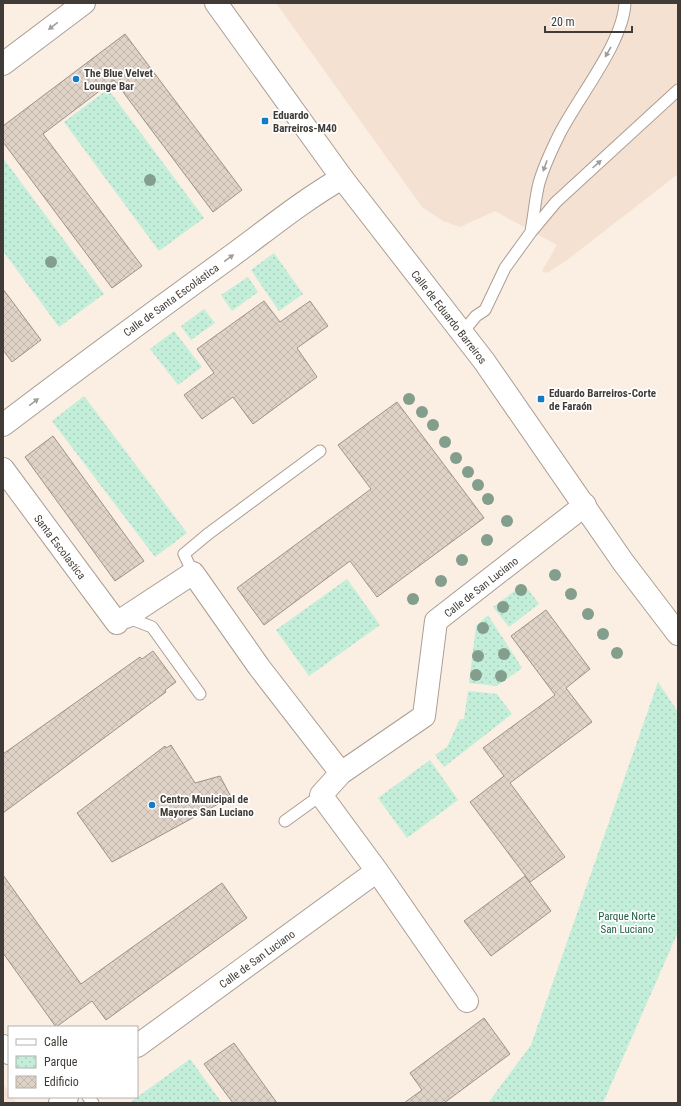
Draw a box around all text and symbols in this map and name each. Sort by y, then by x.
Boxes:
scale bar [545,8,632,34]
text: 20 m [551,15,575,29]
one-way arrow [48,22,59,31]
one-way arrow [604,46,611,58]
place label: The Blue Velvet Lounge Bar [84,67,154,93]
marker: The Blue Velvet Lounge Bar [71,74,81,84]
place label: Eduardo Barreiros-M40 [273,109,337,135]
marker: Eduardo Barreiros-M40 [260,116,270,126]
one-way arrow [592,159,602,169]
one-way arrow [542,161,548,173]
one-way arrow [224,254,234,262]
street label: Calle de Santa Escolástica [121,261,222,339]
street label: Calle de Eduardo Barreiros [408,268,489,367]
place label: Eduardo Barreiros-Corte de Faraón [549,387,656,413]
marker: Eduardo Barreiros-Corte de Faraón [536,394,546,404]
one-way arrow [29,398,39,406]
street label: Santa Escolastica [31,512,88,582]
street label: Calle de San Luciano [442,554,521,620]
place label: Centro Municipal de Mayores San Luciano [160,793,254,819]
marker: Centro Municipal de Mayores San Luciano [147,800,157,810]
park label: Parque Norte San Luciano [598,910,656,936]
street label: Calle de San Luciano [217,927,298,991]
legend [8,1026,138,1098]
text: Calle [44,1035,68,1049]
text: Parque [44,1055,78,1069]
text: Edificio [44,1075,79,1089]

